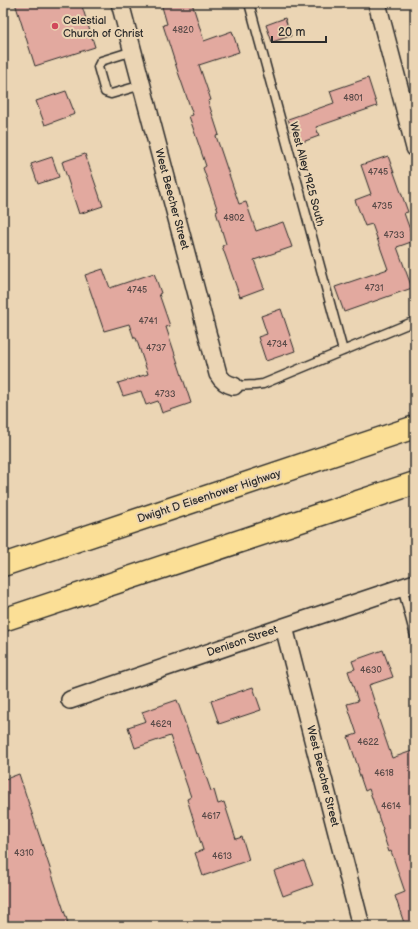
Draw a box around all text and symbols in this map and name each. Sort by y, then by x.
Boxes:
place label: Celestial Church of Christ [63,14,144,40]
scale bar [272,18,326,44]
marker: Celestial Church of Christ [50,21,60,31]
house number: 4820 [172,25,194,36]
text: 20 m [278,25,305,40]
house number: 4801 [343,93,363,104]
street label: West Alley 1925 South [287,120,327,228]
street label: West Beecher Street [152,147,192,251]
house number: 4745 [368,167,388,178]
house number: 4735 [372,201,392,212]
house number: 4802 [223,213,245,224]
house number: 4733 [384,230,405,241]
house number: 4731 [365,283,383,294]
house number: 4745 [127,285,147,296]
house number: 4741 [139,316,157,327]
house number: 4734 [267,339,288,350]
house number: 4737 [146,343,167,354]
house number: 4733 [155,389,176,400]
street label: Dwight D Eisenhower Highway [136,467,282,525]
street label: Denison Street [205,623,280,659]
house number: 4630 [360,665,382,676]
house number: 4629 [150,719,172,730]
street label: West Beecher Street [304,724,342,828]
house number: 4622 [357,737,379,748]
house number: 4618 [374,768,394,779]
house number: 4614 [381,801,401,812]
house number: 4617 [202,811,221,822]
house number: 4310 [14,848,34,859]
house number: 4613 [212,851,232,862]

